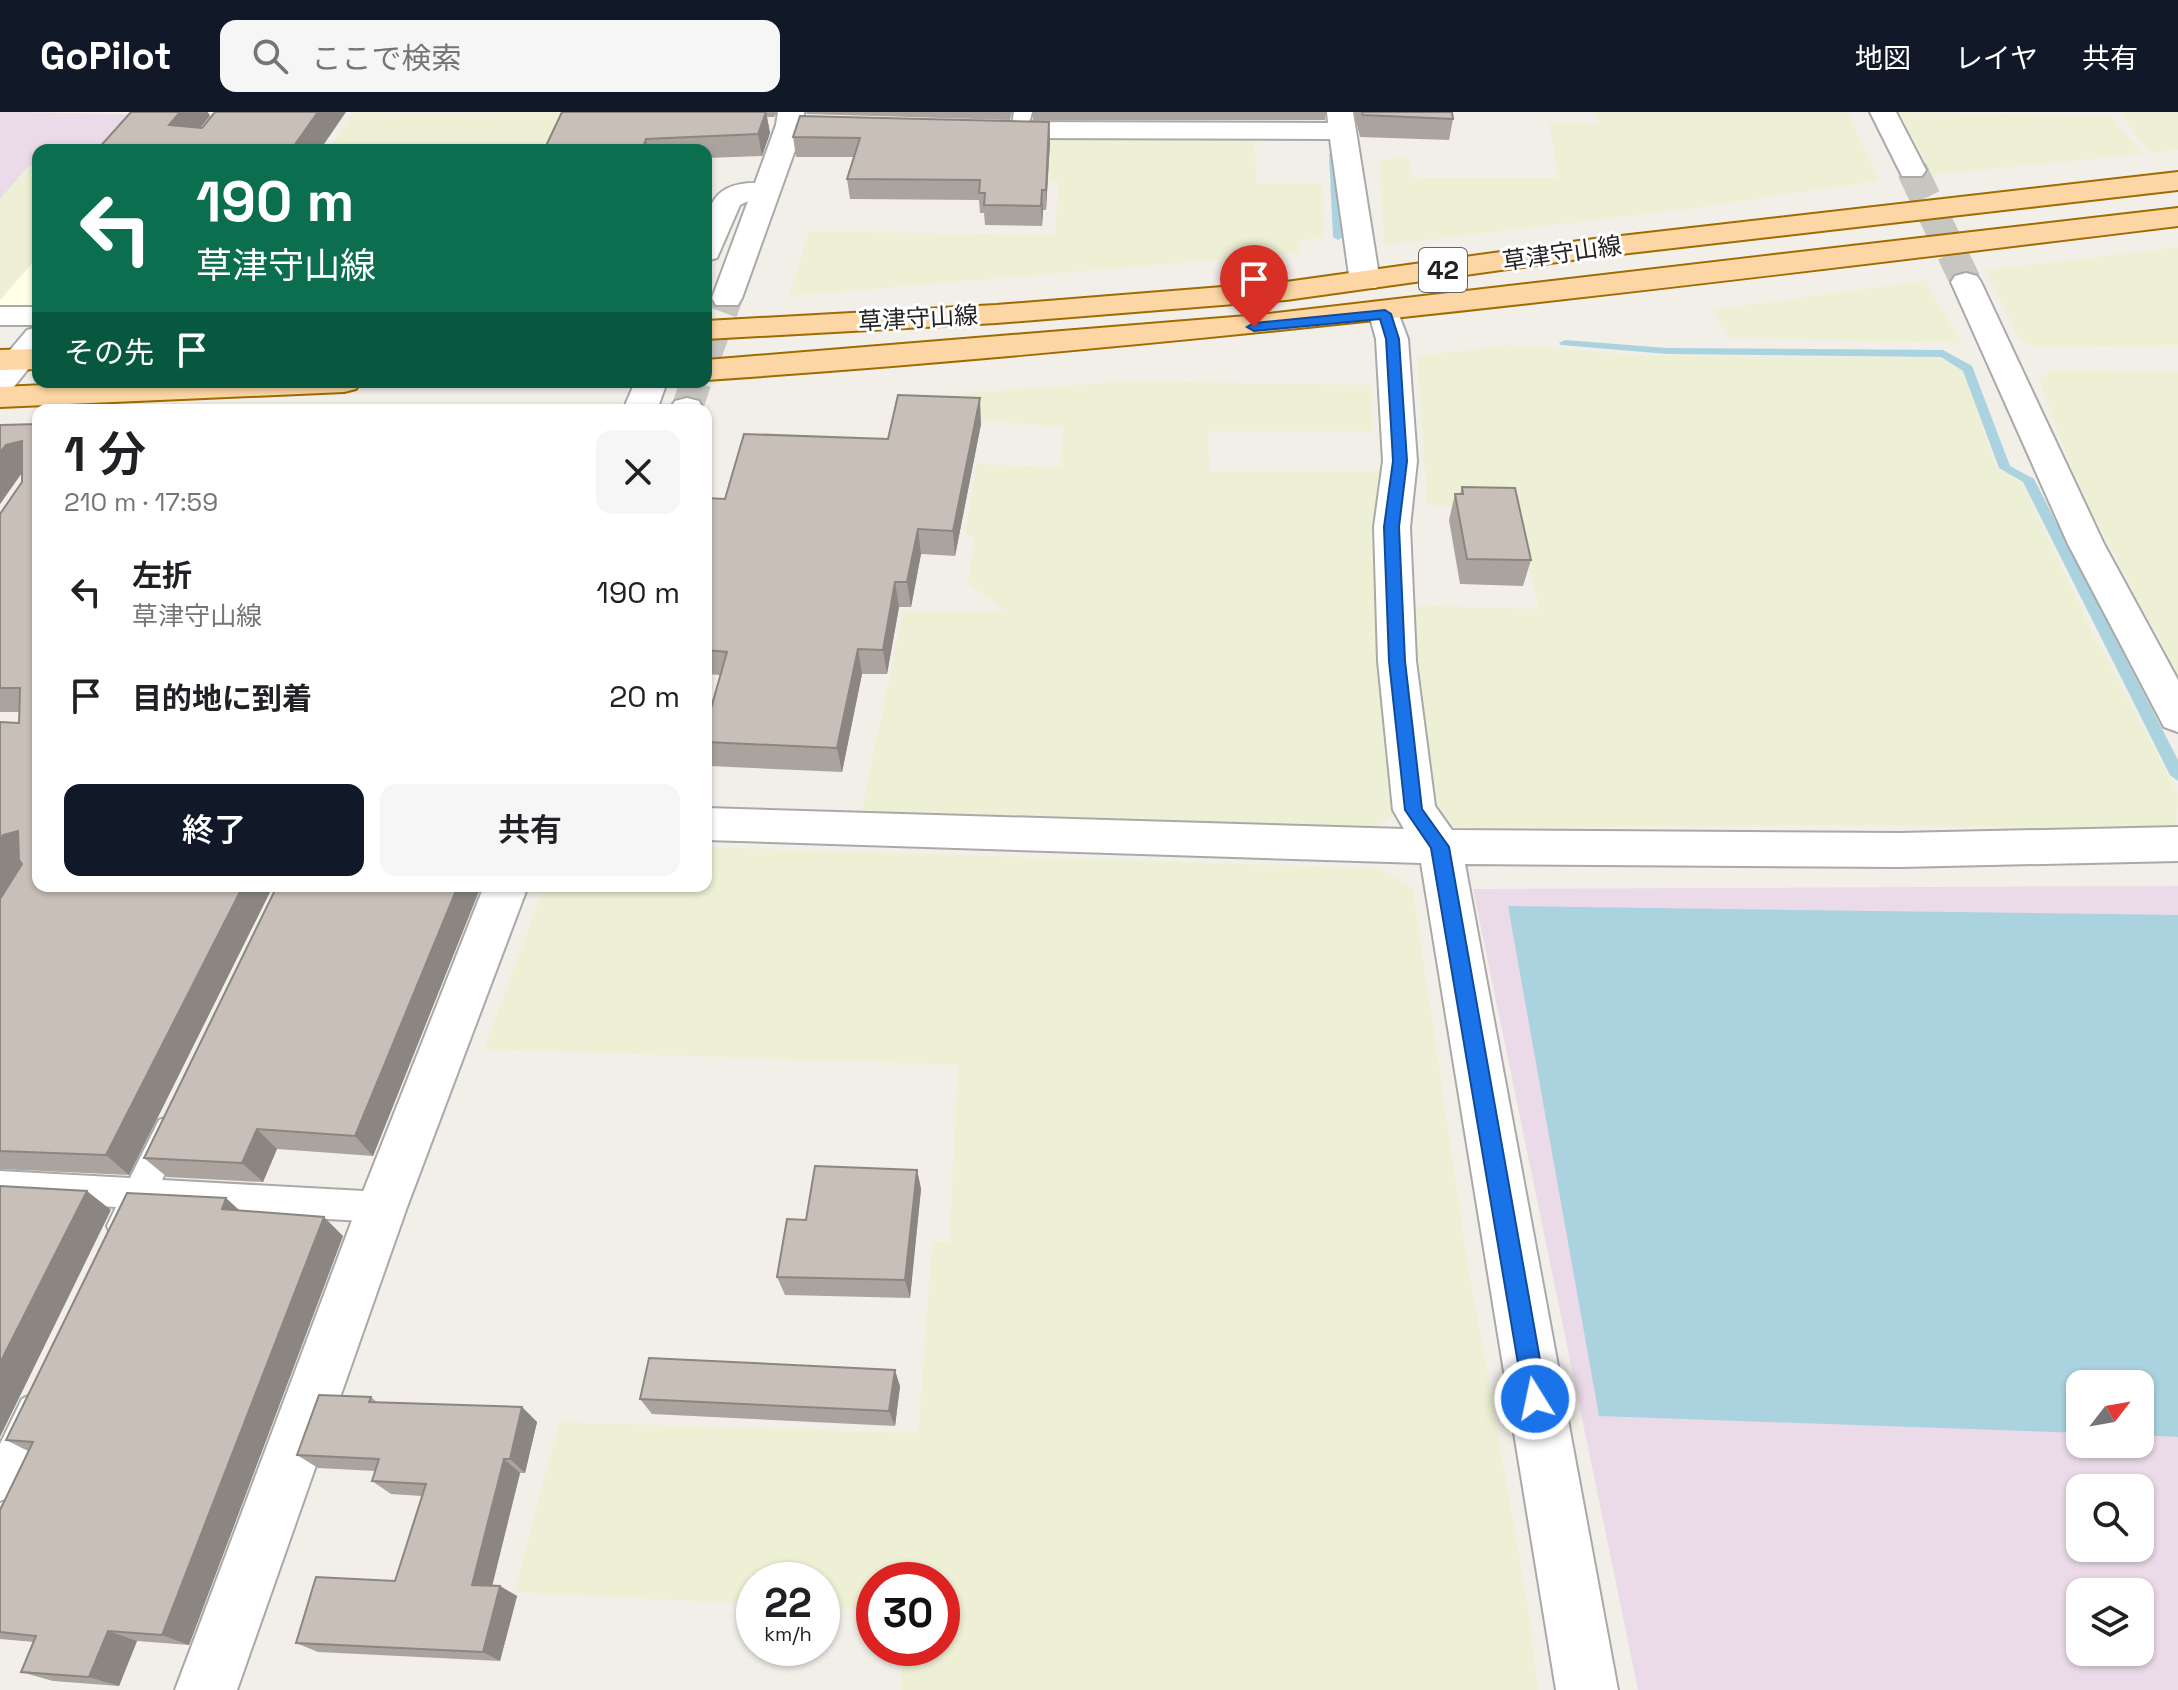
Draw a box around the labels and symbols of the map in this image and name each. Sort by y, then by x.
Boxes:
street label: 草津守山線 [1500,229,1624,277]
pin [1220,245,1288,327]
road number: 42 [1419,248,1467,292]
street label: 草津守山線 [857,299,979,337]
position arrow [1493,1357,1577,1441]
north arrow [2066,1370,2154,1458]
speed limit sign: 30 [856,1562,960,1666]

